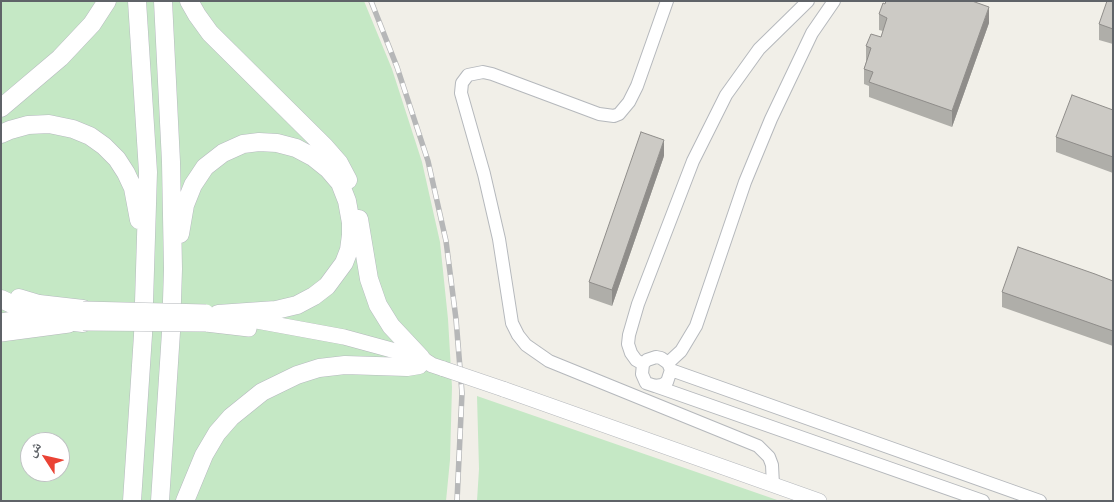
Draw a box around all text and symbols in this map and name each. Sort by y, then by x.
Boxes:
north arrow [20,432,70,482]
text: ش [22,438,45,460]

